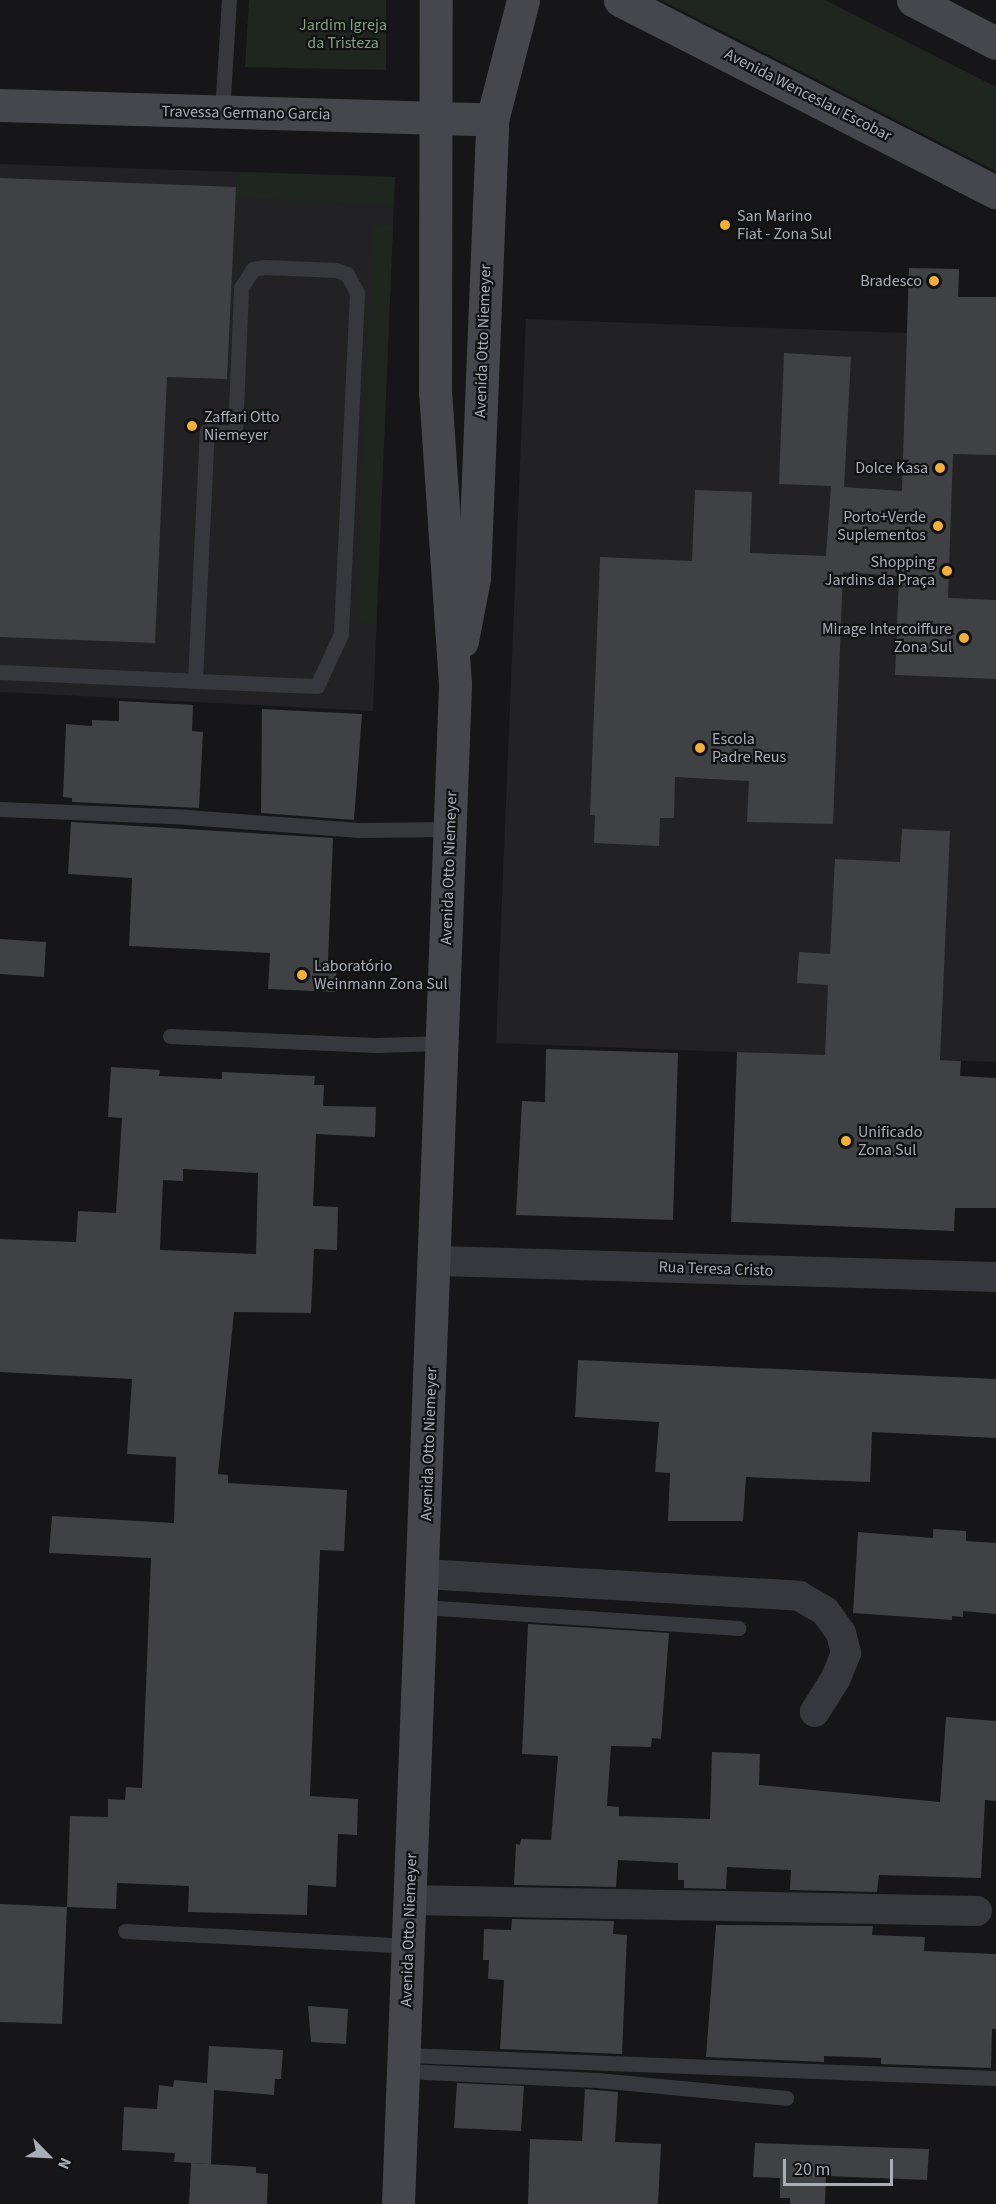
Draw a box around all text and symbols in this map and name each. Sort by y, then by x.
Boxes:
park label: Jardim Igreja da Tristeza [299,15,387,53]
street label: Avenida Wenceslau Escobar [721,45,895,145]
street label: Travessa Germano Garcia [161,102,331,124]
place label: San Marino Fiat - Zona Sul [737,206,832,244]
marker: San Marino Fiat - Zona Sul [718,218,732,232]
street label: Avenida Otto Niemeyer [471,264,495,418]
place label: Bradesco [860,271,922,291]
marker: Bradesco [927,274,941,288]
place label: Zaffari Otto Niemeyer [204,407,280,445]
marker: Zaffari Otto Niemeyer [185,419,199,433]
place label: Dolce Kasa [855,458,928,478]
marker: Dolce Kasa [933,461,947,475]
place label: Porto+Verde Suplementos [837,507,926,545]
marker: Porto+Verde Suplementos [931,519,945,533]
place label: Shopping Jardins da Praça [825,552,935,590]
marker: Shopping Jardins da Praça [940,564,954,578]
place label: Mirage Intercoiffure Zona Sul [822,619,952,657]
marker: Mirage Intercoiffure Zona Sul [957,631,971,645]
place label: Escola Padre Reus [712,729,786,767]
marker: Escola Padre Reus [693,741,707,755]
street label: Avenida Otto Niemeyer [437,791,461,945]
place label: Laboratório Weinmann Zona Sul [314,956,448,994]
marker: Laboratório Weinmann Zona Sul [295,968,309,982]
place label: Unificado Zona Sul [858,1122,922,1160]
marker: Unificado Zona Sul [839,1134,853,1148]
street label: Rua Teresa Cristo [658,1257,774,1281]
street label: Avenida Otto Niemeyer [417,1367,441,1521]
street label: Avenida Otto Niemeyer [397,1853,421,2007]
north arrow [18,2126,78,2186]
scale bar [786,2147,896,2185]
text: N [52,2154,77,2173]
text: 20 m [794,2157,830,2182]

